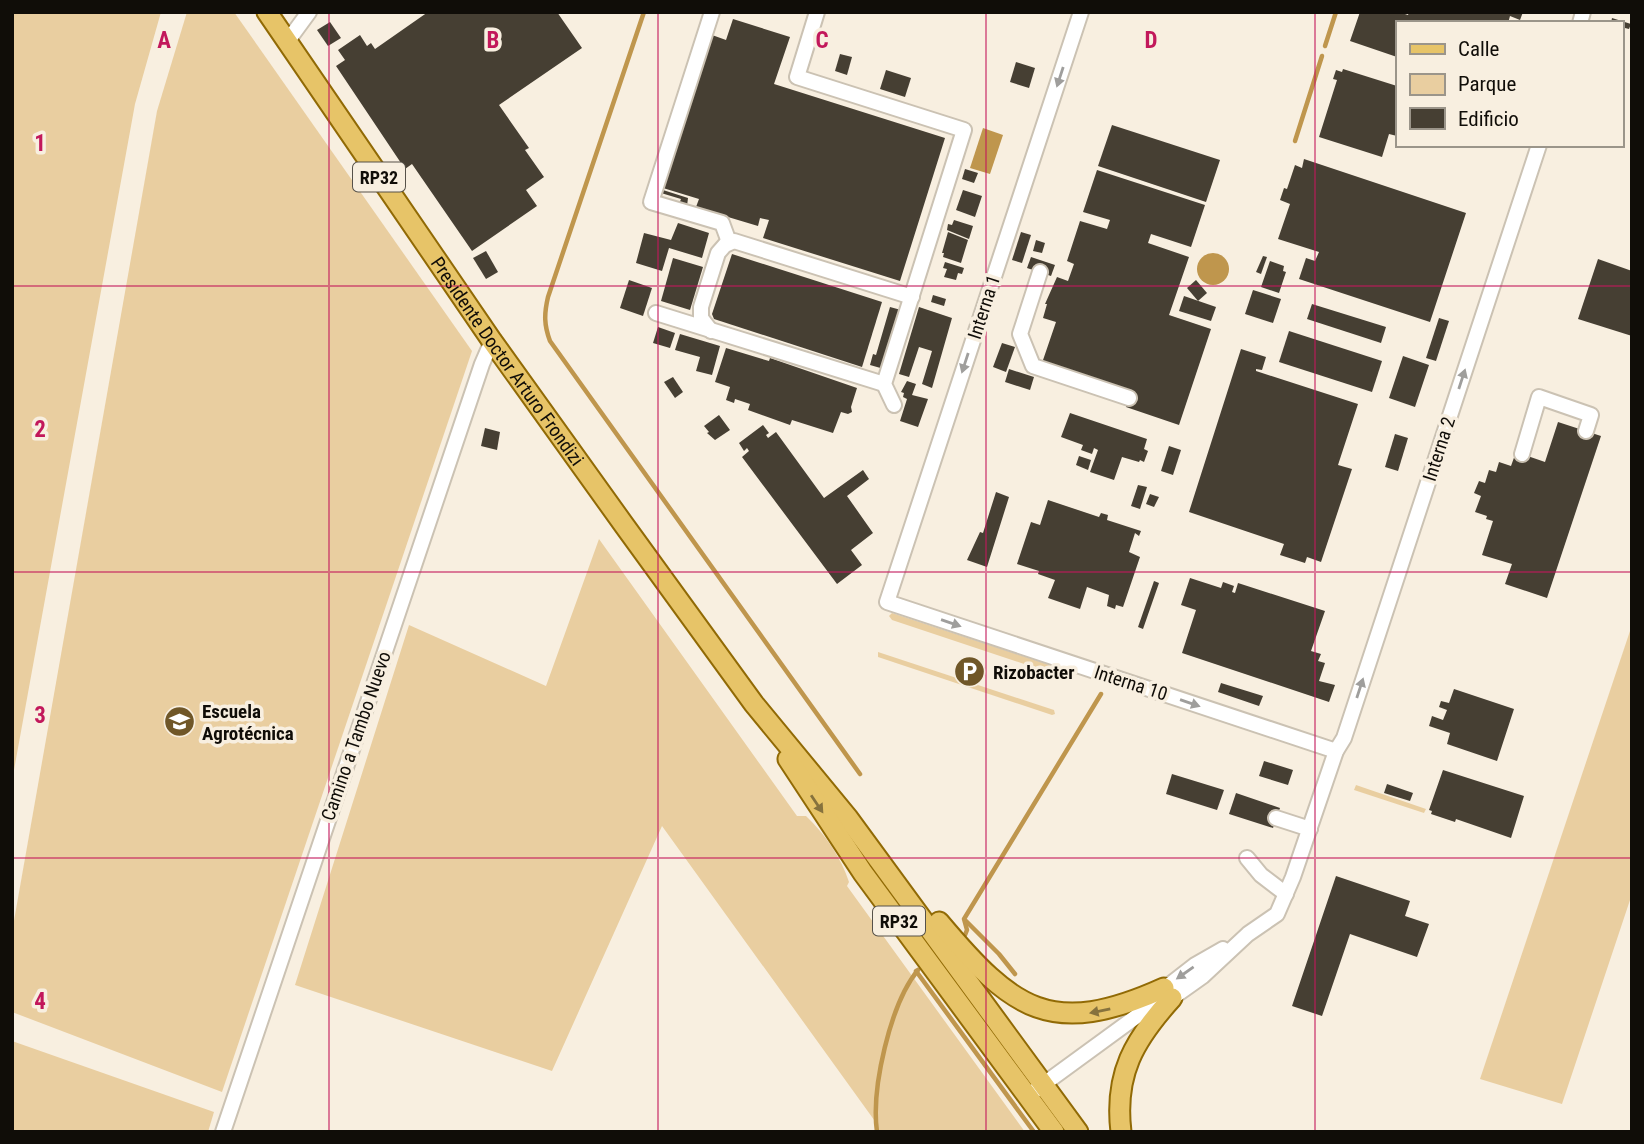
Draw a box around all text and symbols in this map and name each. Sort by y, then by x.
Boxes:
legend [1396,21,1623,147]
text: A [157,27,171,54]
text: B [487,27,499,54]
text: C [815,27,829,54]
text: D [1145,27,1158,54]
text: Calle [1458,37,1500,61]
one-way arrow [1054,67,1065,88]
text: Parque [1458,72,1516,96]
text: Edificio [1458,107,1519,131]
text: 1 [34,130,46,157]
road number: RP32 [353,162,405,192]
street label: Presidente Doctor Arturo Frondizi [426,252,589,470]
street label: Interna 1 [963,272,1005,342]
one-way arrow [960,353,970,374]
one-way arrow [1457,368,1468,389]
street label: Interna 2 [1418,414,1460,484]
text: 2 [34,416,46,443]
one-way arrow [941,618,962,629]
street label: Camino a Tambo Nuevo [316,648,396,824]
parking icon: Rizobacter [953,655,987,689]
street label: Interna 10 [1091,660,1171,706]
place label: Rizobacter [993,661,1075,684]
one-way arrow [1355,677,1366,698]
one-way arrow [1180,698,1201,709]
place label: Escuela Agrotécnica [202,700,294,745]
text: 3 [34,702,46,729]
school or university icon: Escuela Agrotécnica [162,705,196,739]
one-way arrow [810,795,824,813]
road number: RP32 [873,906,925,936]
one-way arrow [1175,966,1194,980]
text: 4 [34,988,46,1015]
one-way arrow [1089,1005,1111,1016]

